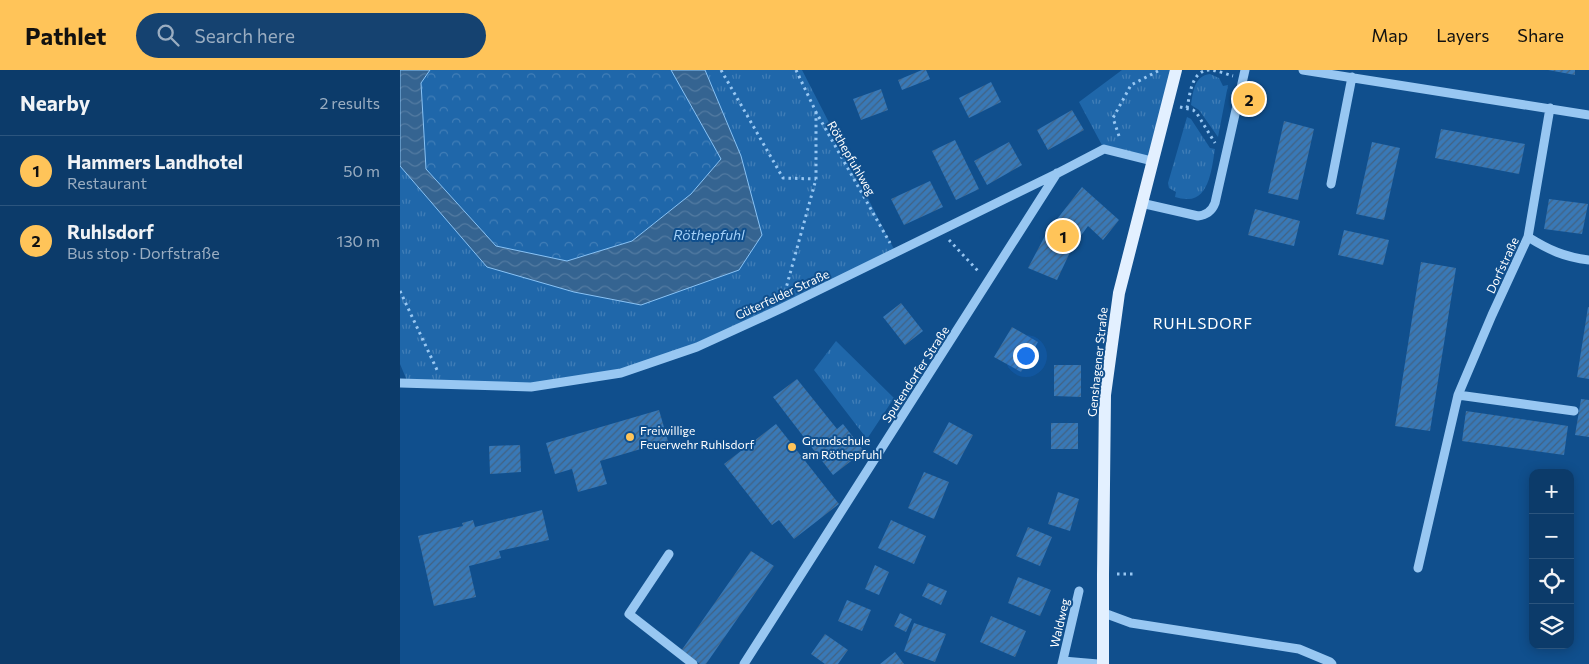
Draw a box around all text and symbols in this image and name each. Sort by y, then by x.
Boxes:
search box [136,13,486,58]
text: Pathlet [25,21,106,50]
icon: search [154,21,182,49]
text: Search here [194,24,295,47]
text: Map [1371,24,1408,46]
text: Layers [1436,24,1489,46]
text: Share [1517,24,1564,46]
pin: 2 [1233,80,1265,118]
text: Nearby [20,90,90,115]
text: 2 results [319,93,380,112]
street label: Röthepfuhlweg [825,118,879,198]
text: Hammers Landhotel [67,150,243,173]
text: 1 [32,161,40,180]
text: 50 m [343,161,380,180]
text: Restaurant [67,173,147,192]
pin: 1 [1047,217,1079,255]
text: Ruhlsdorf [67,220,154,243]
water label: Röthepfuhl [673,226,745,243]
text: 2 [31,231,41,250]
text: 130 m [337,231,380,250]
street label: Dorfstraße [1483,235,1521,295]
text: Bus stop · Dorfstraße [67,243,220,262]
street label: Güterfelder Straße [733,266,831,322]
street label: Genshagener Straße [1084,307,1110,417]
district label: RUHLSDORF [1153,314,1253,332]
street label: Sputendorfer Straße [879,323,951,425]
your location [1013,343,1039,369]
place label: Freiwillige Feuerwehr Ruhlsdorf [640,423,754,451]
marker: Freiwillige Feuerwehr Ruhlsdorf [624,431,636,443]
place label: Grundschule am Röthepfuhl [802,433,882,461]
marker: Grundschule am Röthepfuhl [786,441,798,453]
map controls [1529,469,1574,649]
button: + [1529,469,1574,514]
button: − [1529,514,1574,559]
button: locate [1529,559,1574,604]
street label: Waldweg [1047,597,1072,649]
button: layers [1529,604,1574,649]

